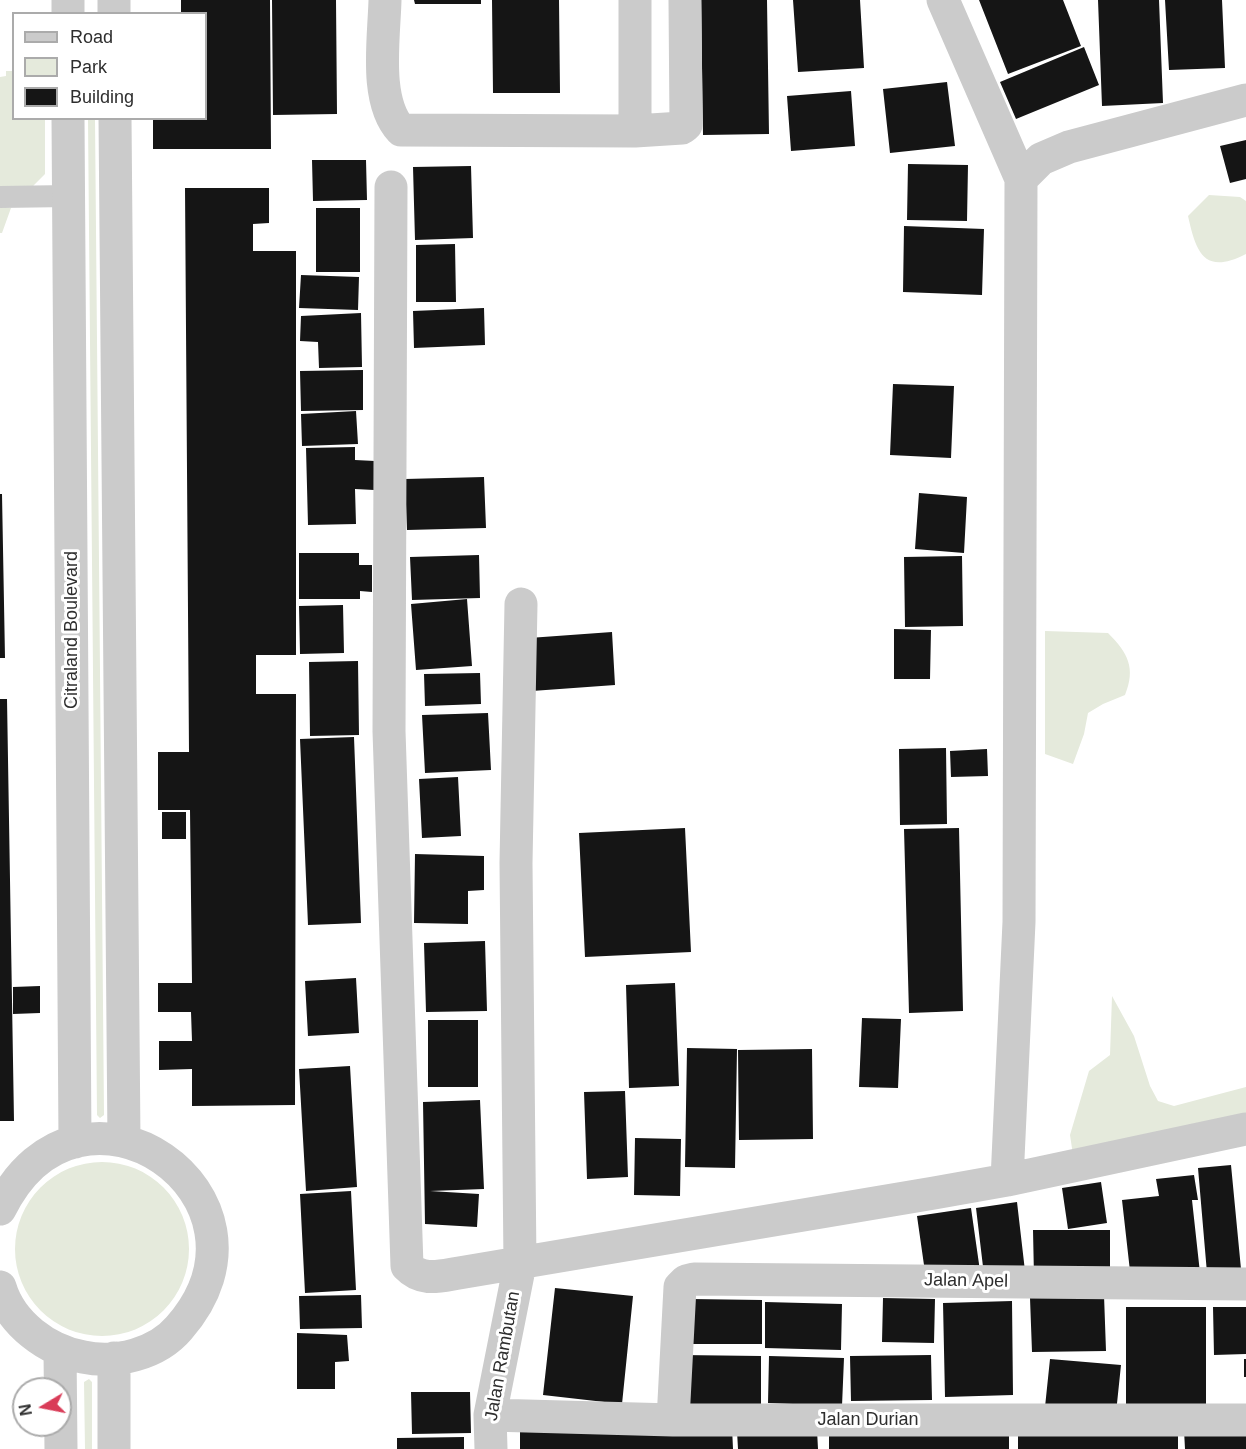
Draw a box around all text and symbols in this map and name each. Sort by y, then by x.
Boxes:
legend [12,12,207,120]
text: Road [70,27,113,47]
text: Park [70,57,107,77]
text: Building [70,87,134,107]
street label: Citraland Boulevard [61,551,83,709]
street label: Jalan Apel [924,1269,1008,1293]
street label: Jalan Rambutan [481,1290,525,1422]
north arrow [12,1377,72,1437]
text: N [16,1403,35,1417]
street label: Jalan Durian [817,1409,919,1431]

